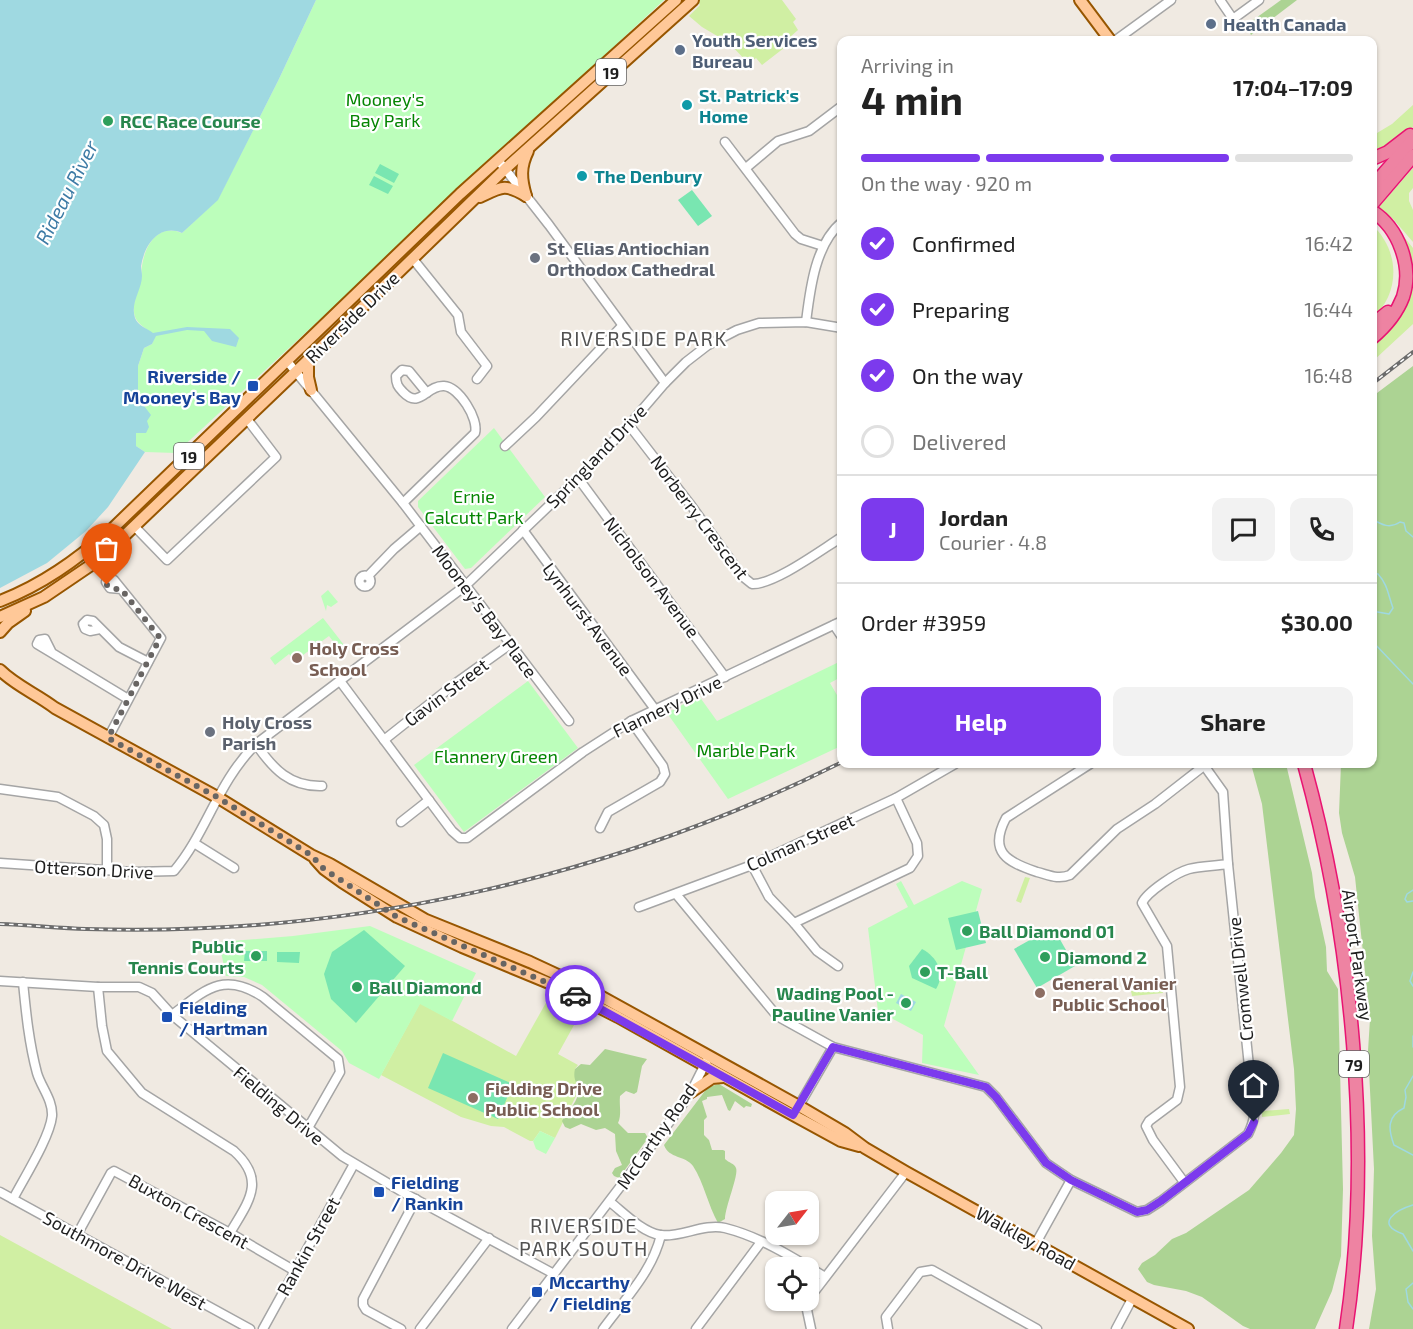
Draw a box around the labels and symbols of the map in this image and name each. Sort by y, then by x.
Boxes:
place label: Health Canada [1223,13,1347,35]
marker: Health Canada [1204,17,1218,31]
place label: Youth Services Bureau [692,29,817,72]
marker: Youth Services Bureau [673,43,687,57]
road number: 19 [596,59,626,85]
place label: St. Patrick's Home [699,84,799,127]
park label: Mooney's Bay Park [346,88,424,131]
marker: St. Patrick's Home [680,98,694,112]
place label: RCC Race Course [120,110,261,132]
marker: RCC Race Course [101,114,115,128]
water label: Rideau River [30,135,103,248]
place label: The Denbury [594,165,703,187]
marker: The Denbury [575,169,589,183]
place label: St. Elias Antiochian Orthodox Cathedral [547,237,715,280]
marker: St. Elias Antiochian Orthodox Cathedral [528,251,542,265]
street label: Riverside Drive [300,267,404,367]
district label: RIVERSIDE PARK [560,326,728,350]
place label: Riverside / Mooney's Bay [123,365,242,408]
marker: Riverside / Mooney's Bay [246,379,260,393]
street label: Springland Drive [541,400,651,512]
road number: 19 [174,443,204,469]
street label: Norberry Crescent [646,451,754,583]
park label: Ernie Calcutt Park [424,485,524,528]
street label: Nicholson Avenue [599,512,705,642]
pin [81,523,132,585]
street label: Mooney's Bay Place [428,540,542,682]
street label: Lynhurst Avenue [538,558,638,680]
place label: Holy Cross School [309,637,399,680]
marker: Holy Cross School [290,651,304,665]
street label: Gavin Street [400,653,493,731]
street label: Flannery Drive [609,670,725,742]
place label: Holy Cross Parish [222,711,312,754]
marker: Holy Cross Parish [203,725,217,739]
park label: Marble Park [697,739,795,761]
park label: Flannery Green [434,745,558,767]
street label: Colman Street [743,808,858,876]
street label: Otterson Drive [34,855,154,883]
street label: Airport Parkway [1338,888,1378,1023]
street label: Cromwell Drive [1223,916,1257,1042]
place label: Ball Diamond 01 [979,920,1115,942]
marker: Ball Diamond 01 [960,924,974,938]
place label: Public Tennis Courts [128,935,244,978]
place label: Diamond 2 [1057,946,1147,968]
marker: Public Tennis Courts [249,949,263,963]
marker: Diamond 2 [1038,950,1052,964]
place label: T-Ball [937,961,988,983]
courier [545,965,605,1025]
marker: T-Ball [918,965,932,979]
place label: General Vanier Public School [1052,972,1177,1015]
place label: Ball Diamond [369,976,482,998]
marker: Ball Diamond [350,980,364,994]
place label: Wading Pool - Pauline Vanier [772,982,894,1025]
marker: General Vanier Public School [1033,986,1047,1000]
place label: Fielding / Hartman [179,996,268,1039]
marker: Wading Pool - Pauline Vanier [899,996,913,1010]
marker: Fielding / Hartman [160,1010,174,1024]
road number: 79 [1339,1051,1369,1077]
pin [1228,1060,1279,1122]
street label: Fielding Drive [229,1061,329,1149]
place label: Fielding Drive Public School [485,1077,602,1120]
street label: McCarthy Road [611,1079,701,1193]
marker: Fielding Drive Public School [466,1091,480,1105]
street label: Buxton Crescent [125,1169,253,1253]
place label: Fielding / Rankin [391,1171,463,1214]
marker: Fielding / Rankin [372,1185,386,1199]
north arrow [765,1191,819,1245]
street label: Rankin Street [272,1193,344,1299]
street label: Walkley Road [972,1202,1080,1274]
street label: Southmore Drive West [39,1206,211,1314]
district label: RIVERSIDE PARK SOUTH [519,1213,649,1260]
place label: Mccarthy / Fielding [549,1271,631,1314]
marker: Mccarthy / Fielding [530,1285,544,1299]

